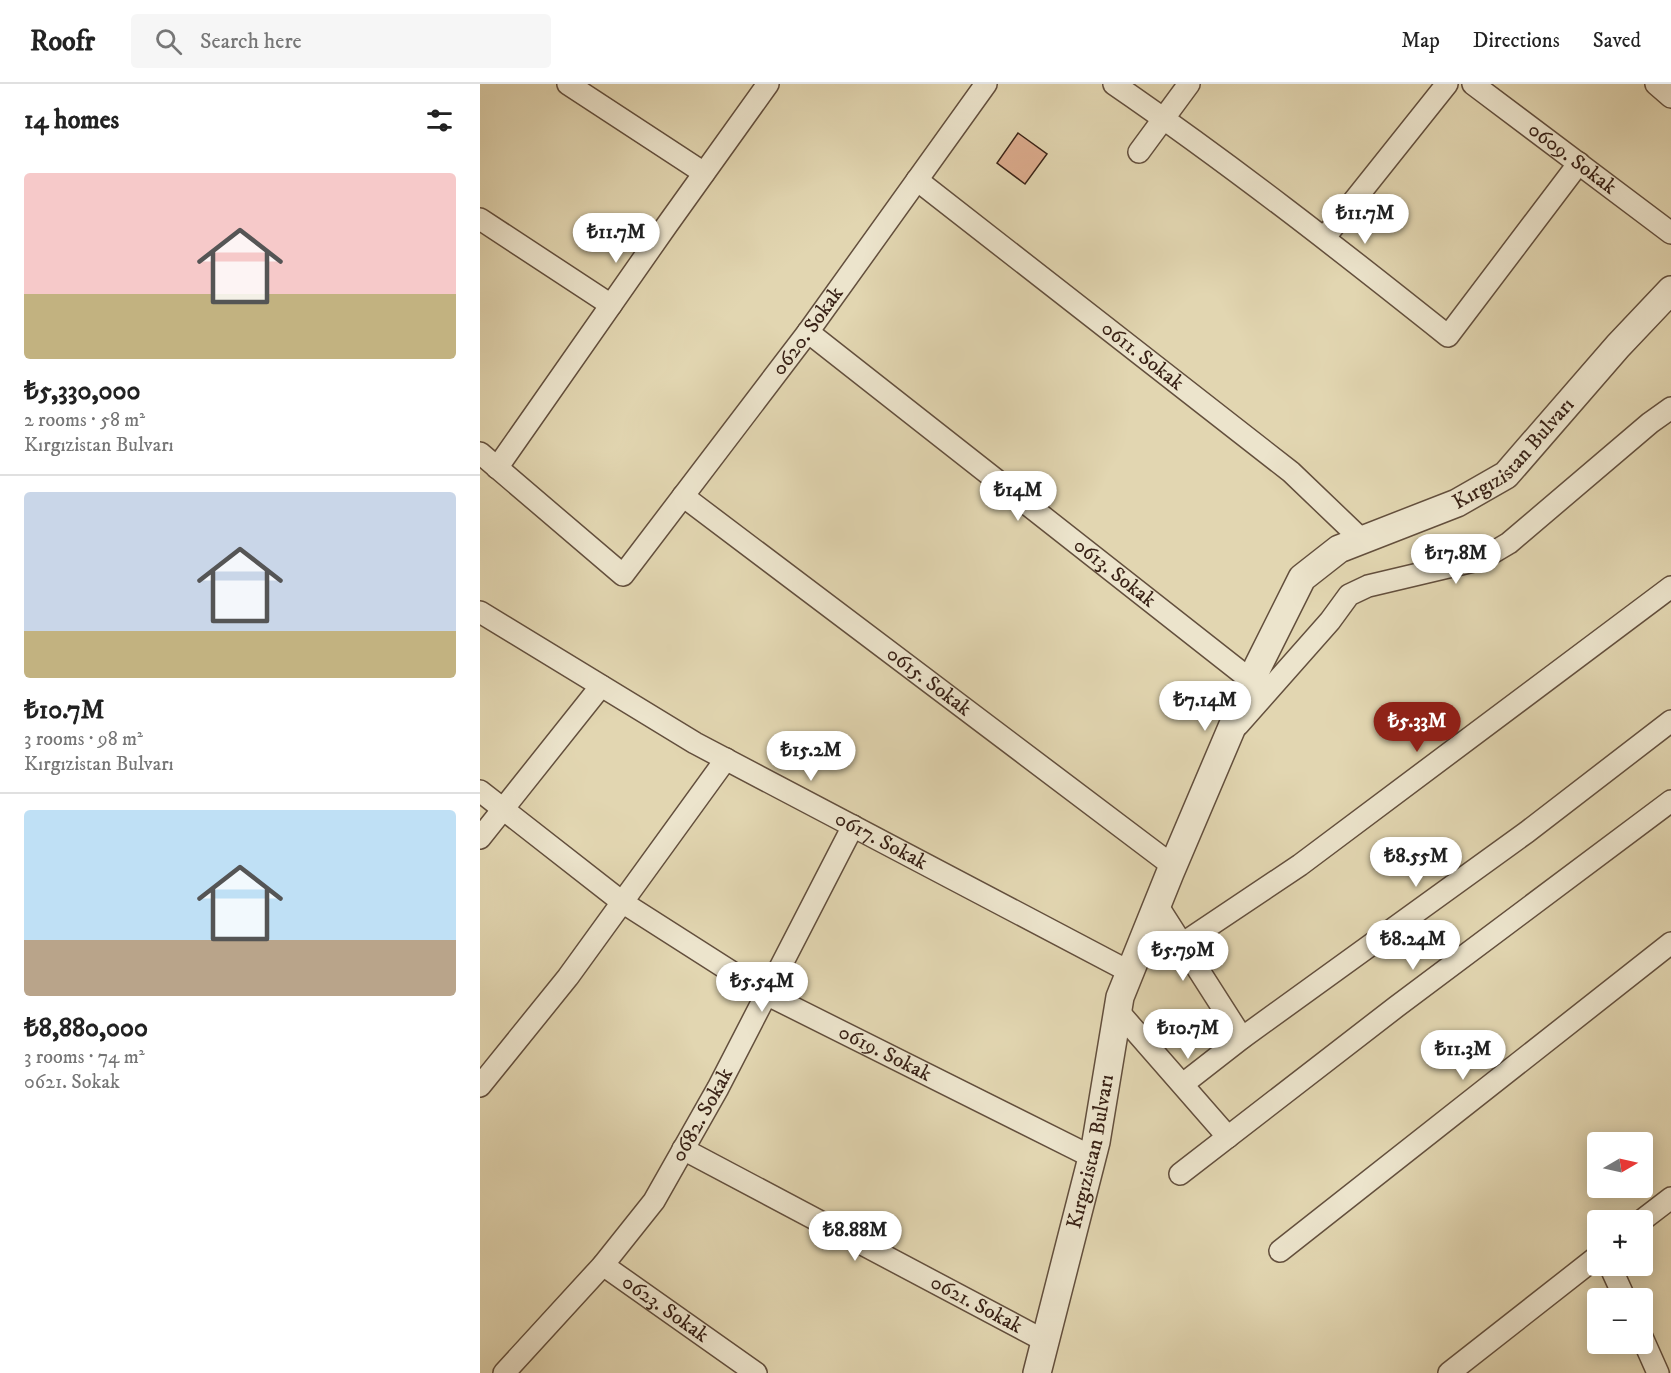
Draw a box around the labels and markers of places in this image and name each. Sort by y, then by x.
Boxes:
pin: ₺11.7M [1316,194,1414,245]
pin: ₺11.7M [567,213,665,264]
pin: ₺14M [982,471,1054,522]
pin: ₺17.8M [1407,534,1505,585]
pin: ₺7.14M [1156,681,1254,732]
pin: ₺5.33M [1368,702,1466,753]
pin: ₺15.2M [762,731,860,782]
pin: ₺8.55M [1367,837,1465,888]
pin: ₺8.24M [1364,920,1462,971]
pin: ₺5.79M [1134,931,1232,982]
pin: ₺5.54M [713,962,811,1013]
pin: ₺10.7M [1139,1009,1237,1060]
pin: ₺11.3M [1414,1030,1512,1081]
pin: ₺8.88M [806,1211,904,1262]

